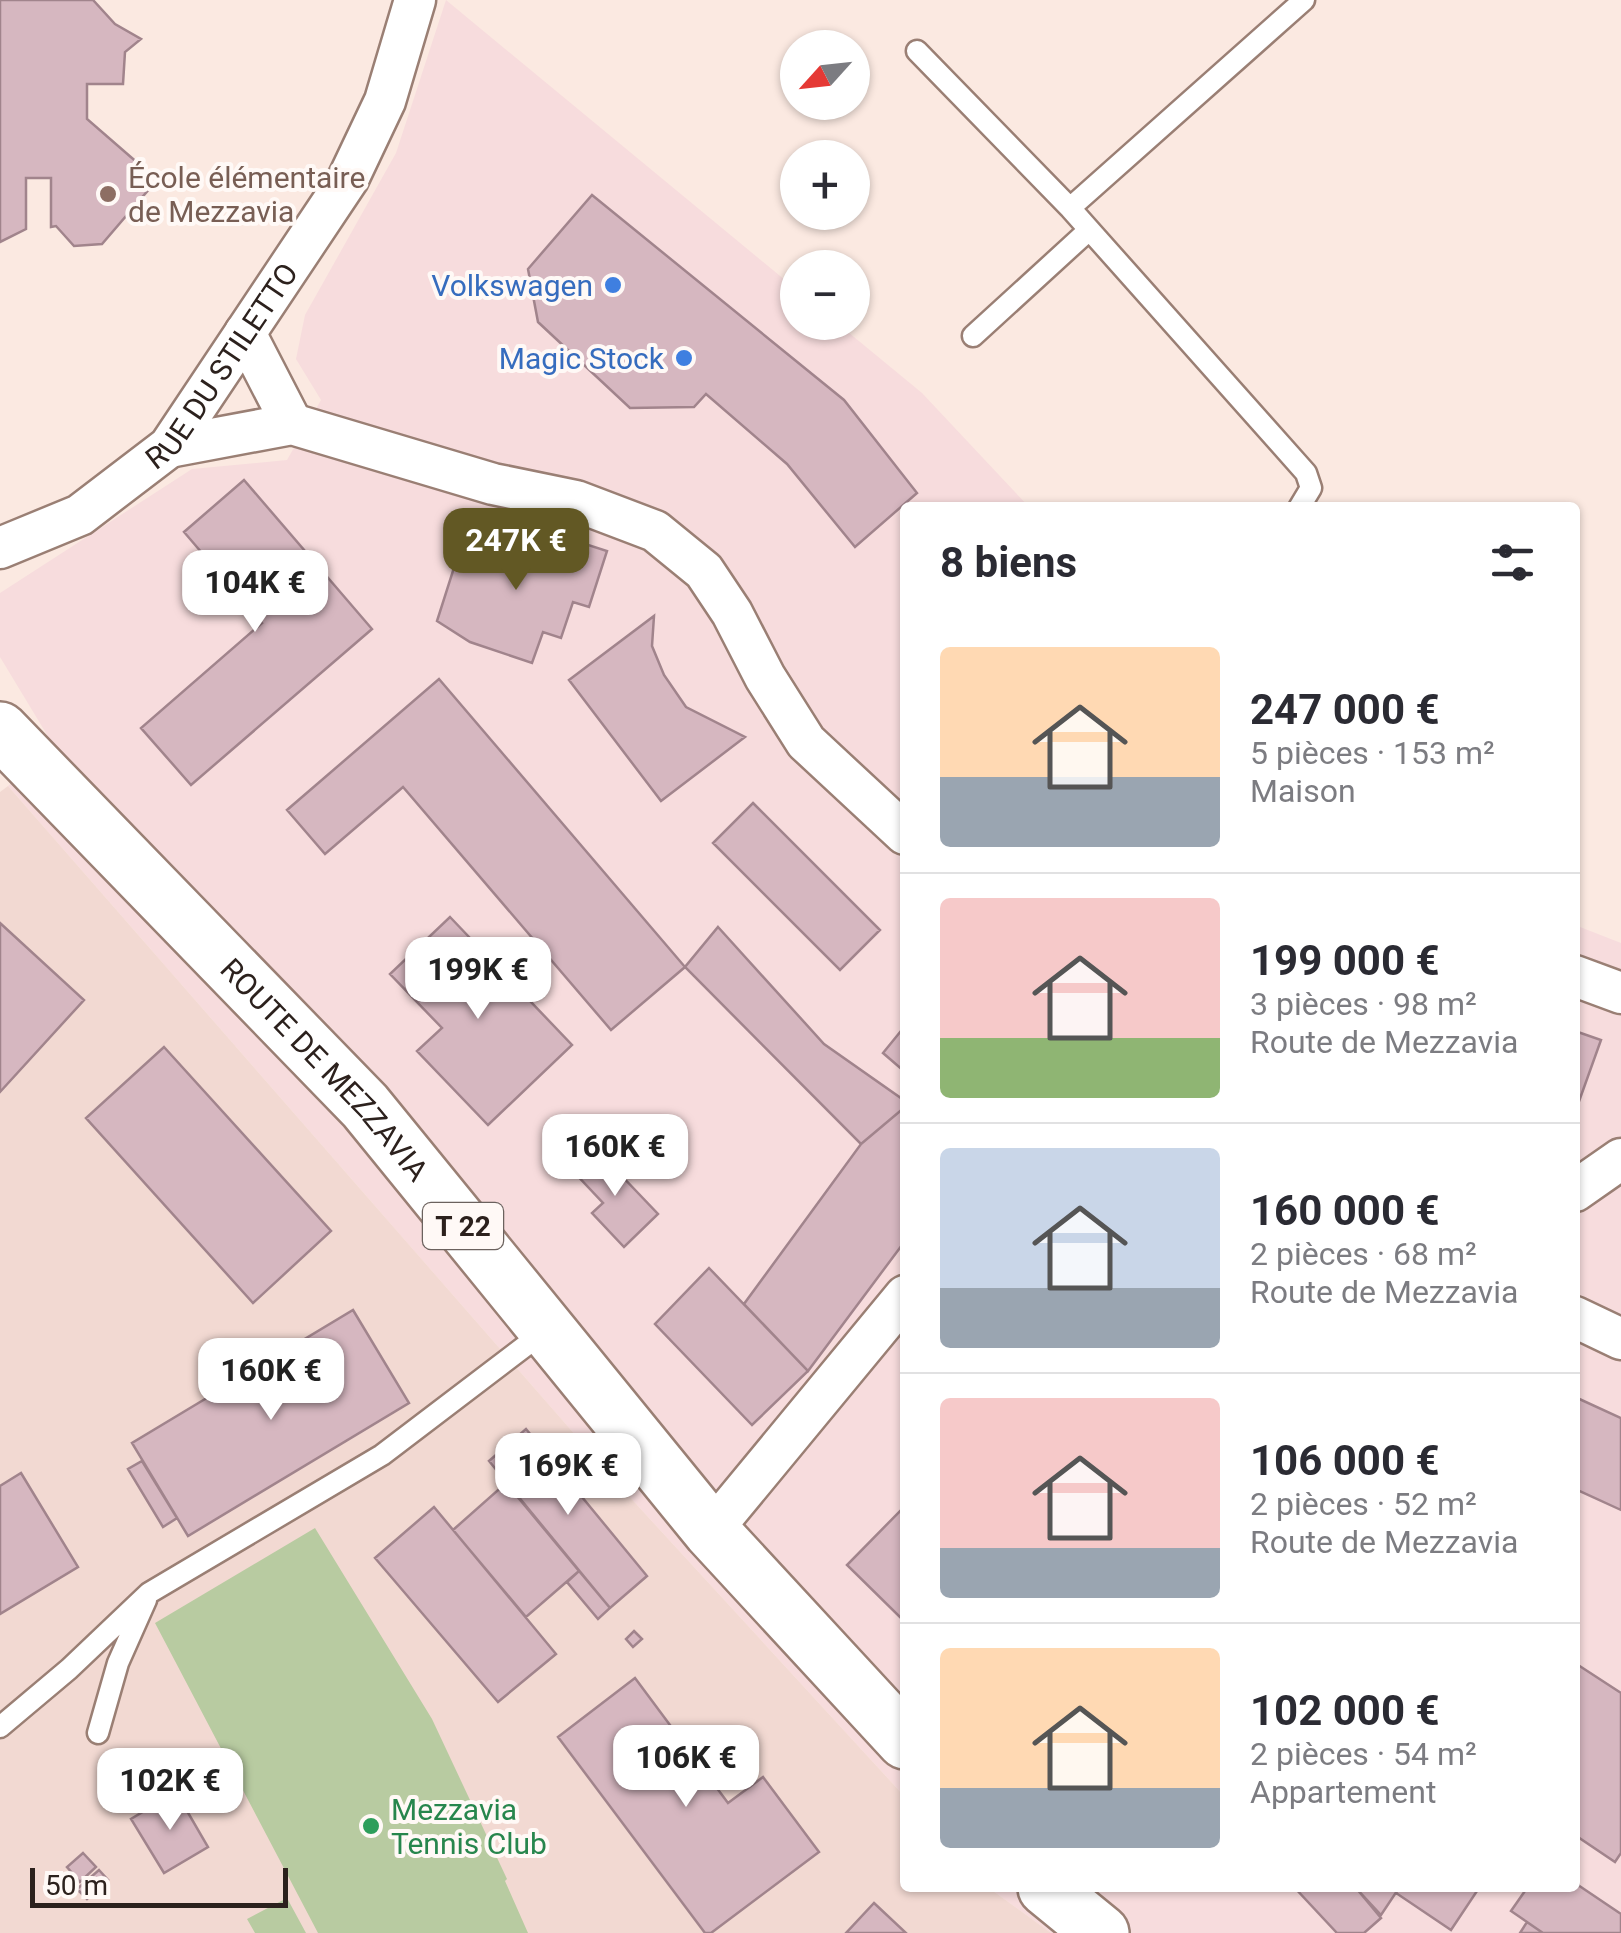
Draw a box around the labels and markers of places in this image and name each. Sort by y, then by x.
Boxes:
place label: École élémentaire de Mezzavia [128,160,365,229]
marker: École élémentaire de Mezzavia [97,183,119,205]
place label: Volkswagen [431,268,593,303]
marker: Volkswagen [602,274,624,296]
place label: Magic Stock [499,341,665,376]
marker: Magic Stock [673,347,695,369]
pin: 247K € [435,508,597,593]
pin: 104K € [174,550,336,635]
pin: 199K € [397,937,559,1022]
pin: 160K € [534,1114,696,1199]
pin: 160K € [190,1338,352,1423]
pin: 169K € [487,1433,649,1518]
pin: 106K € [605,1725,767,1810]
pin: 102K € [89,1748,251,1833]
place label: Mezzavia Tennis Club [391,1792,547,1861]
marker: Mezzavia Tennis Club [360,1815,382,1837]

